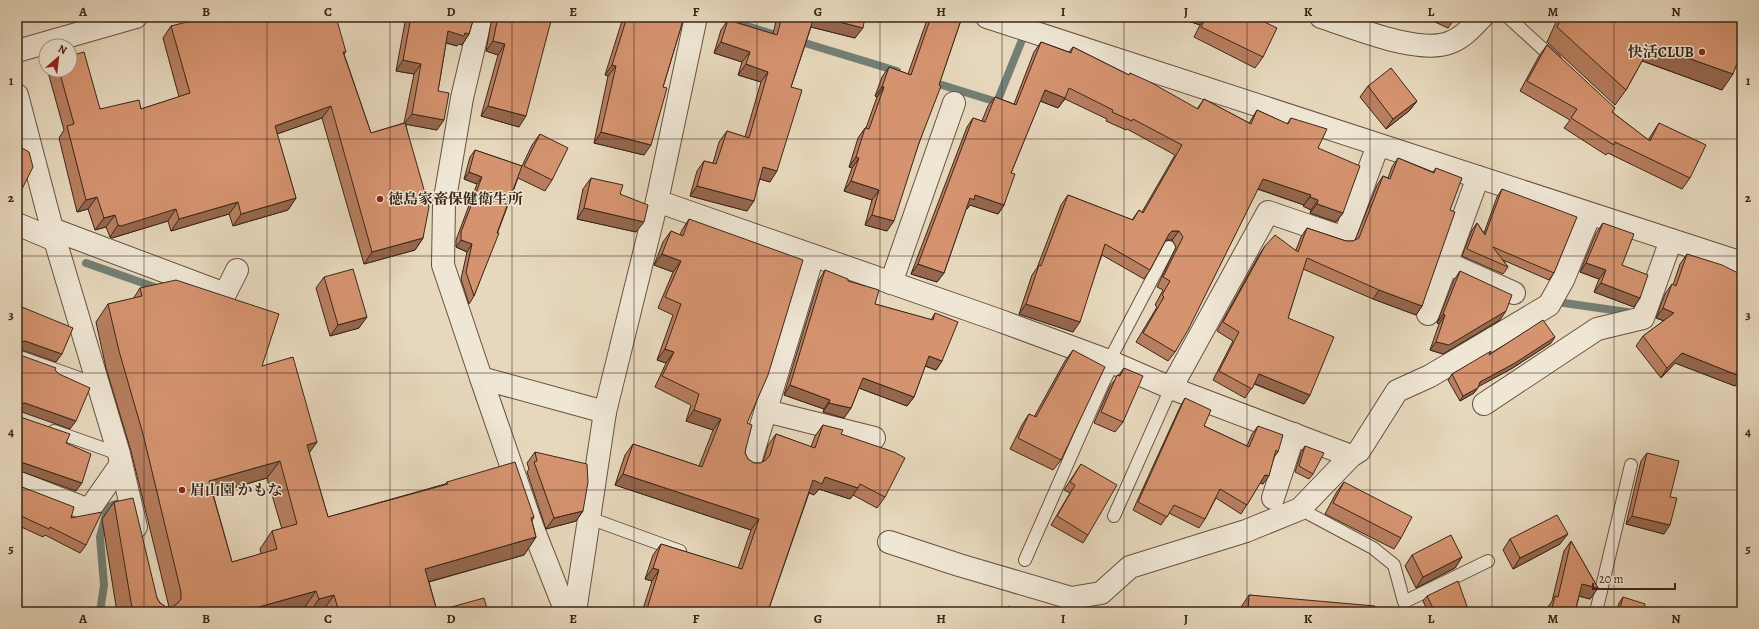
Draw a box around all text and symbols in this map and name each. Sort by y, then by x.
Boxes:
text: A [78,3,88,20]
text: B [202,3,210,20]
text: C [324,3,332,20]
text: D [446,3,456,20]
text: E [569,3,577,20]
text: F [693,3,700,20]
text: G [814,3,822,20]
text: H [936,3,946,20]
text: I [1061,3,1066,20]
text: J [1184,3,1188,20]
text: K [1304,3,1313,20]
text: L [1428,3,1435,20]
text: M [1548,3,1559,20]
text: N [1671,3,1681,20]
north arrow [38,38,78,78]
text: N [55,41,70,58]
place label: 快活CLUB [1628,42,1694,62]
marker: 快活CLUB [1697,47,1707,57]
text: 1 [9,72,14,89]
text: 1 [1746,72,1751,89]
text: 2 [8,189,15,206]
place label: 徳島家畜保健衛生所 [388,189,523,209]
text: 2 [1745,189,1752,206]
marker: 徳島家畜保健衛生所 [375,194,385,204]
text: 3 [8,306,14,323]
text: 3 [1745,306,1751,323]
text: 4 [8,423,14,440]
text: 4 [1745,423,1751,440]
place label: 眉山園 かもな [190,480,283,500]
marker: 眉山園 かもな [177,485,187,495]
text: 5 [8,540,14,557]
text: 5 [1745,540,1751,557]
scale bar [1593,565,1675,591]
text: 20 m [1599,571,1623,587]
text: A [78,610,88,627]
text: B [202,610,210,627]
text: C [324,610,332,627]
text: D [446,610,456,627]
text: E [569,610,577,627]
text: F [693,610,700,627]
text: G [814,610,822,627]
text: H [936,610,946,627]
text: I [1061,610,1066,627]
text: J [1184,610,1188,627]
text: K [1304,610,1313,627]
text: L [1428,610,1435,627]
text: M [1548,610,1559,627]
text: N [1671,610,1681,627]

